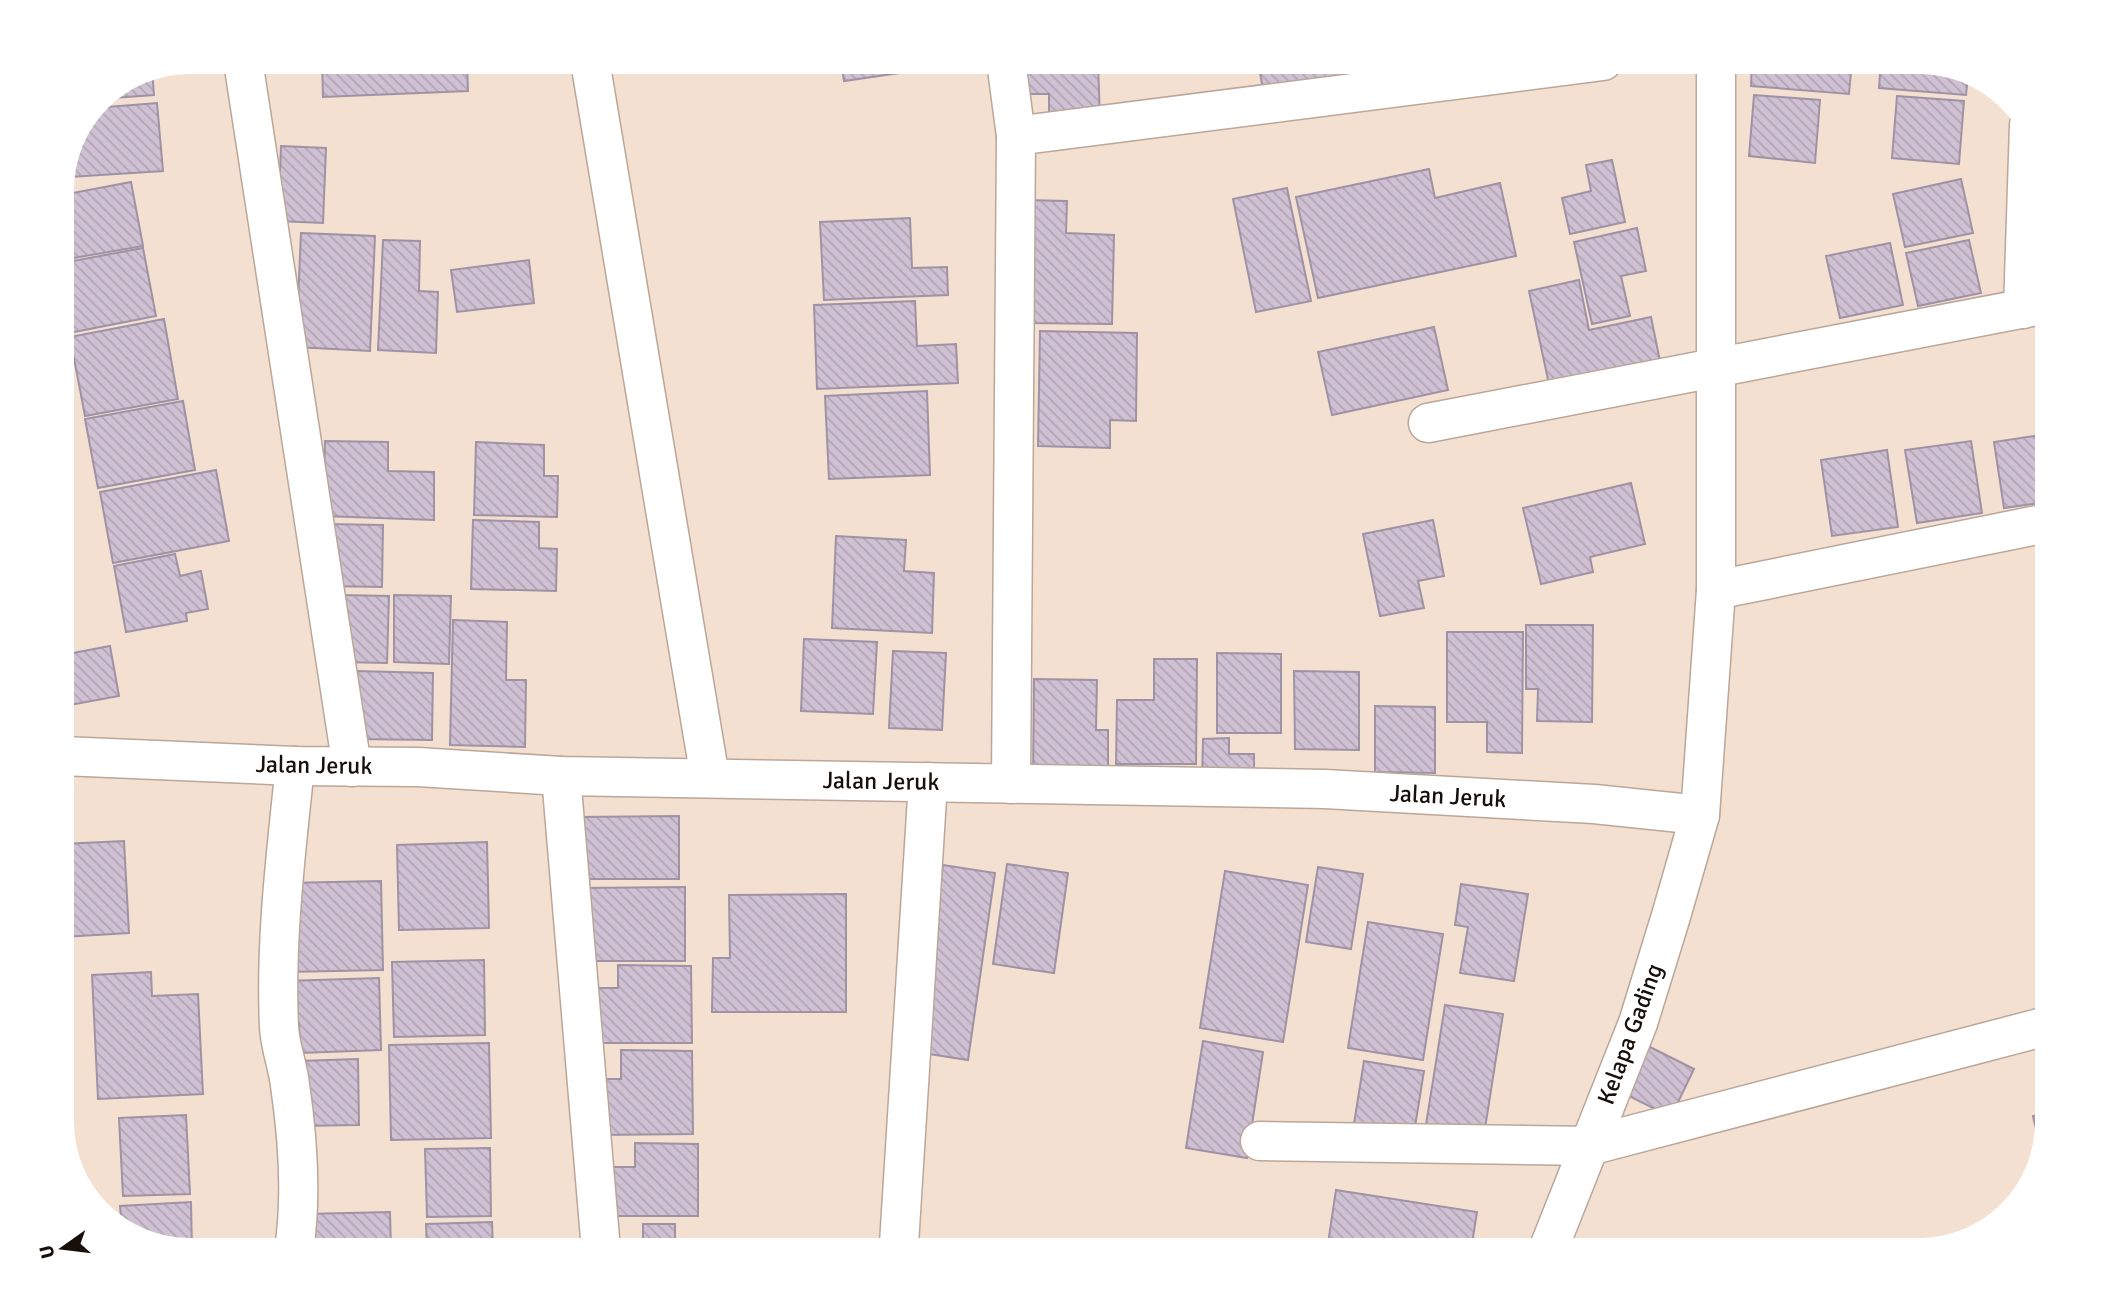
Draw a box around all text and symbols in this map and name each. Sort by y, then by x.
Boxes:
street label: Jalan Jeruk [255,749,373,781]
street label: Jalan Jeruk [822,765,940,797]
street label: Jalan Jeruk [1389,778,1507,814]
street label: Kelapa Gading [1591,959,1669,1109]
north arrow [28,1213,98,1283]
text: U [34,1243,61,1261]

